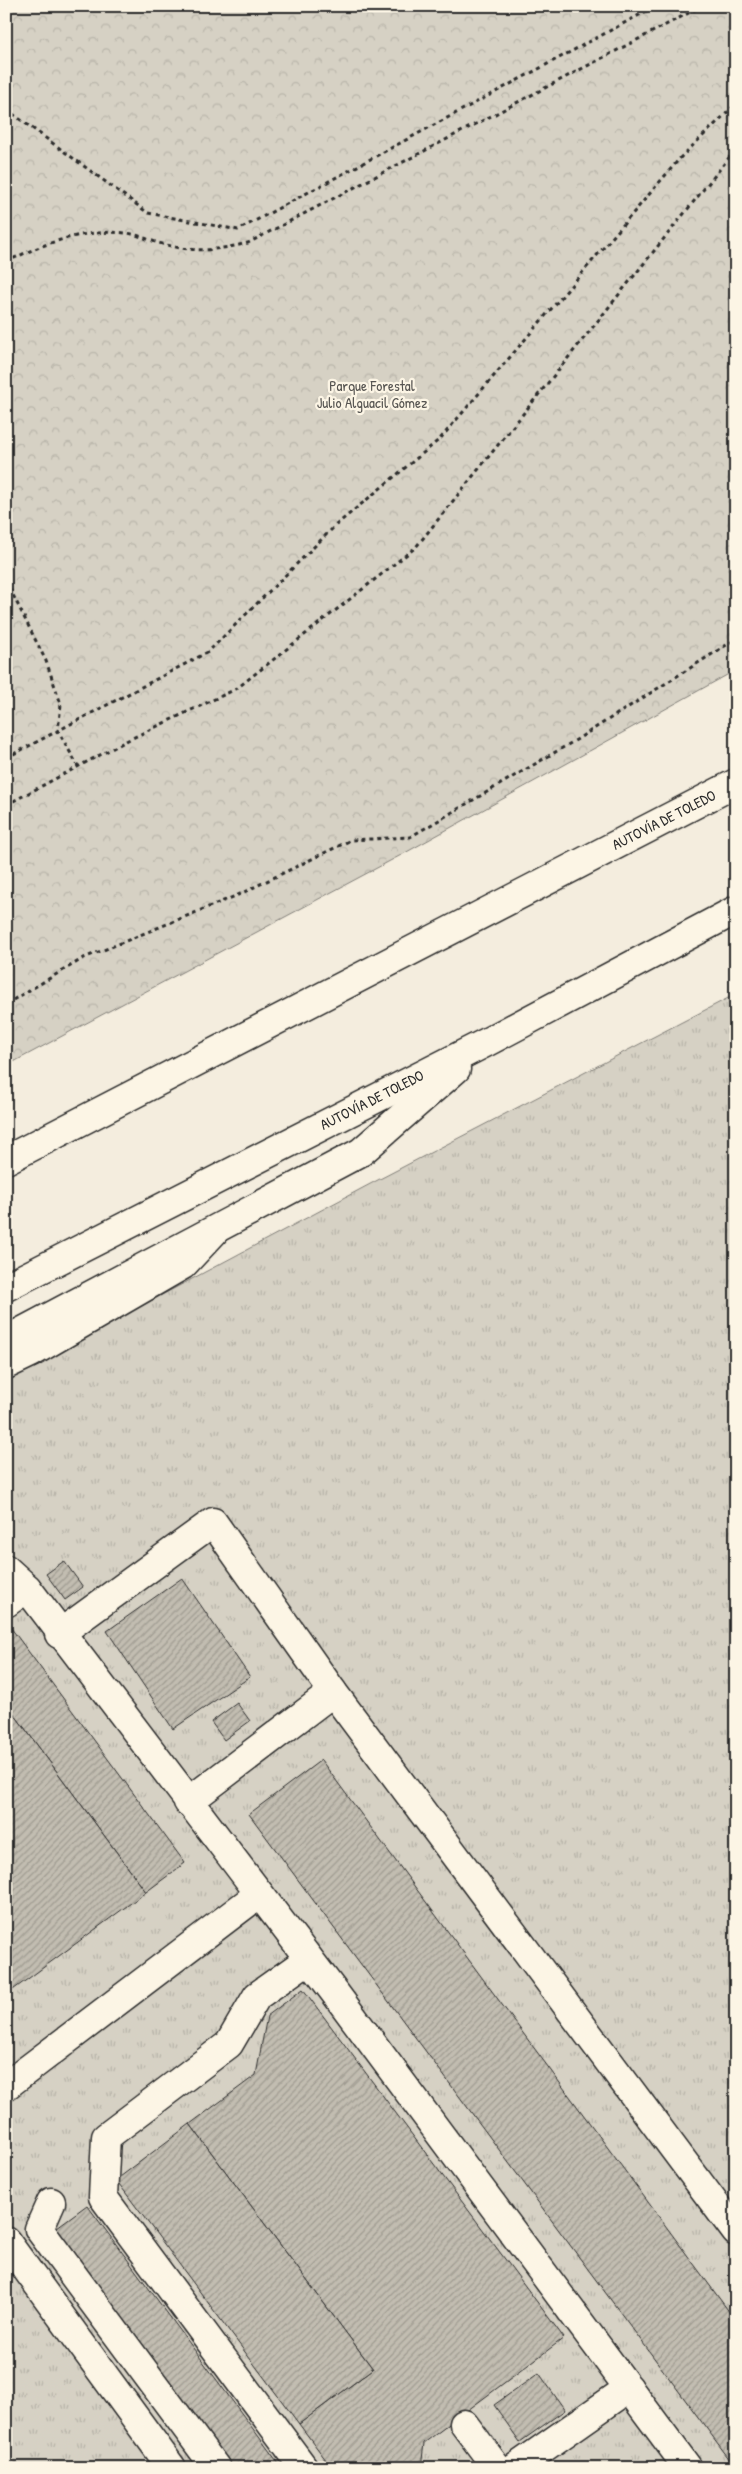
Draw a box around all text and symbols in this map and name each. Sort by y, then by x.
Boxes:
park label: Parque Forestal Julio Alguacil Gómez [317,375,428,413]
street label: AUTOVÍA DE TOLEDO [608,784,719,855]
street label: AUTOVÍA DE TOLEDO [316,1064,427,1135]

